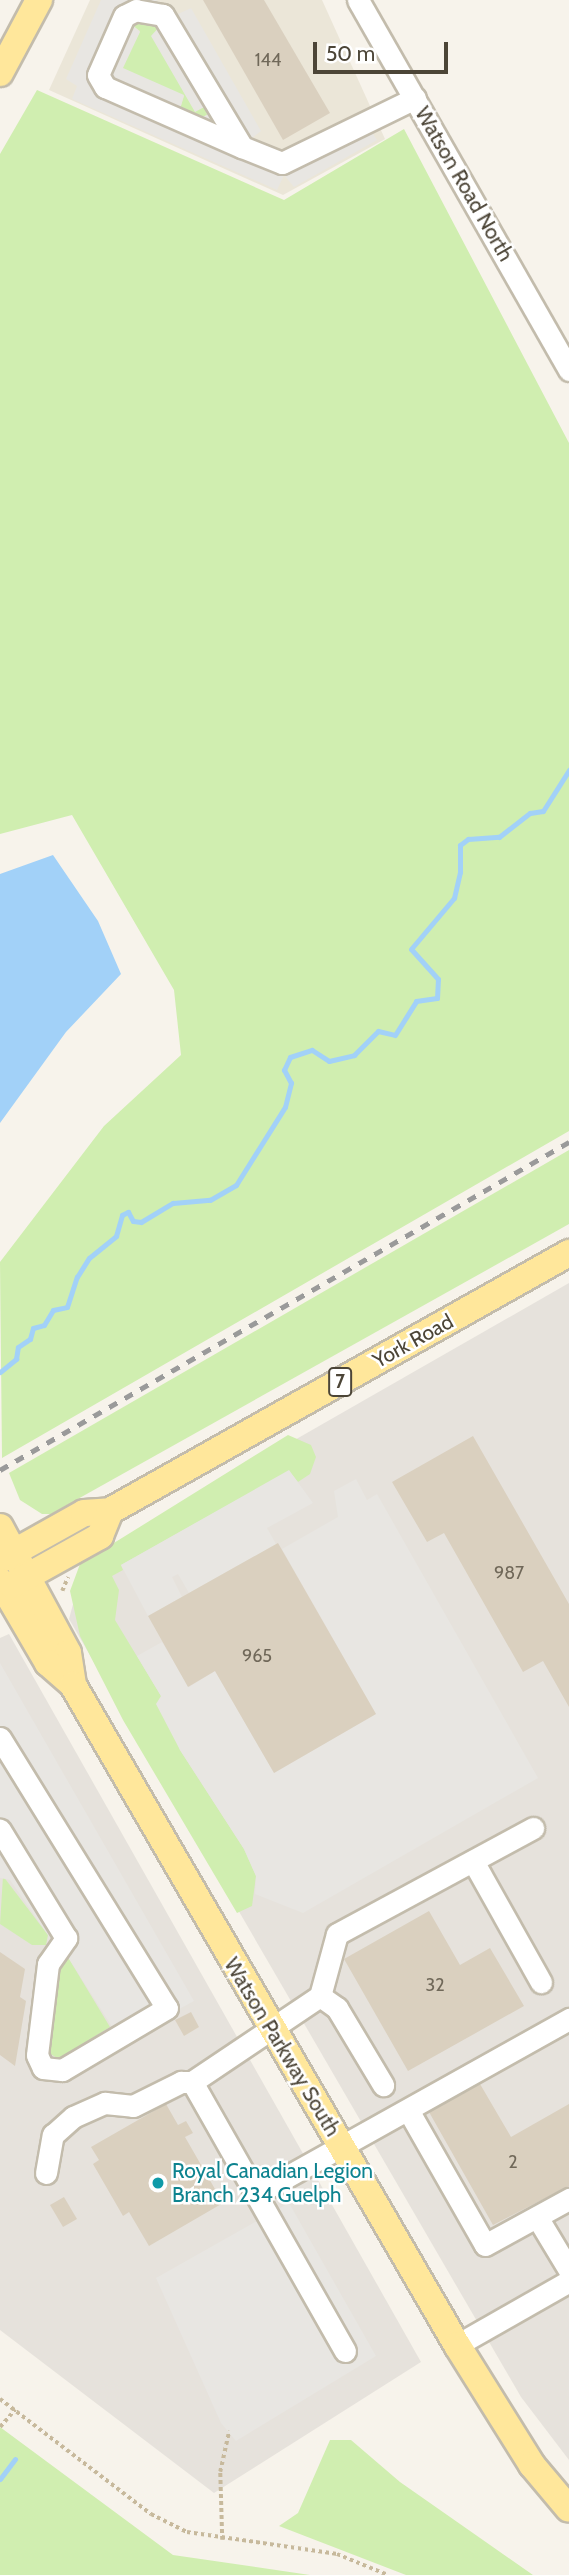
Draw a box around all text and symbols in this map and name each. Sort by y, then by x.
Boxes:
scale bar [317,28,452,72]
text: 50 m [326,41,375,66]
house number: 144 [255,49,281,71]
street label: Watson Road North [410,102,518,266]
street label: York Road [368,1309,458,1373]
road number: 7 [328,1366,352,1398]
house number: 987 [494,1562,524,1584]
house number: 965 [242,1645,272,1667]
street label: Watson Parkway South [219,1953,345,2141]
house number: 32 [425,1974,445,1996]
house number: 2 [508,2151,518,2173]
place label: Royal Canadian Legion Branch 234 Guelph [172,2158,373,2208]
marker: Royal Canadian Legion Branch 234 Guelph [150,2175,166,2191]

